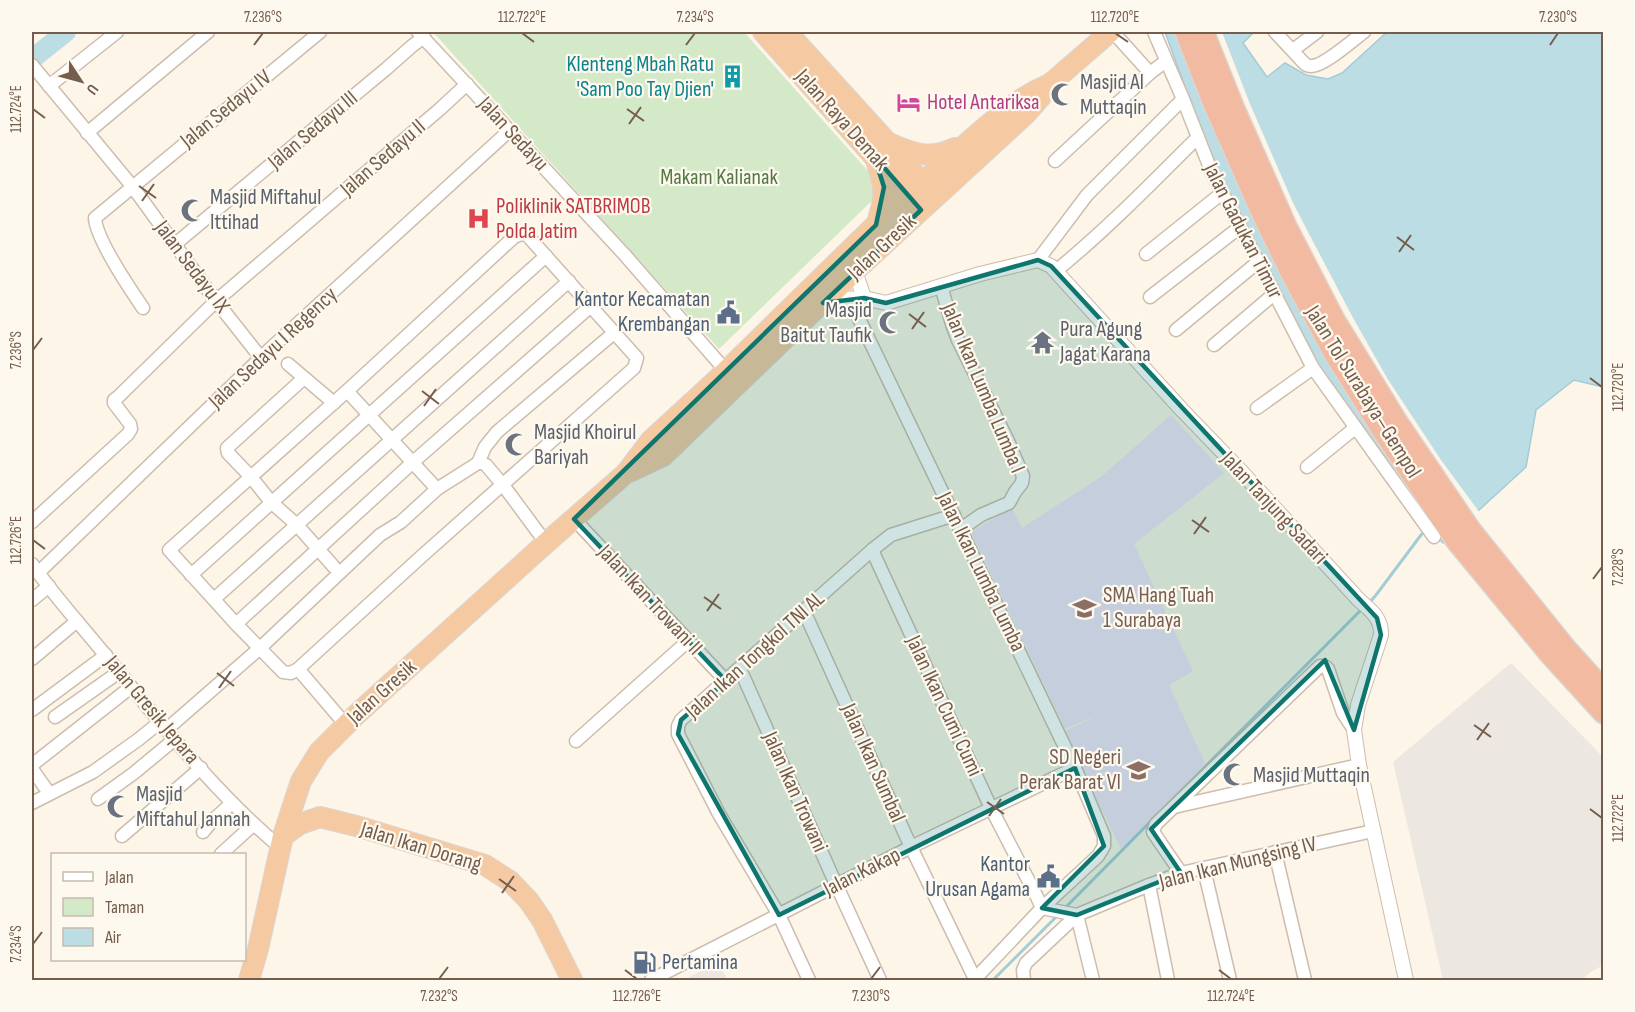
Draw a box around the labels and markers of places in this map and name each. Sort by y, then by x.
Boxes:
place label: Klenteng Mbah Ratu 'Sam Poo Tay Djien' [567,51,714,103]
building icon: Klenteng Mbah Ratu 'Sam Poo Tay Djien' [719,64,745,90]
place label: Masjid Al Muttaqin [1080,69,1147,121]
mosque icon: Masjid Al Muttaqin [1049,82,1075,108]
hotel icon: Hotel Antariksa [896,89,922,115]
place label: Hotel Antariksa [927,89,1040,116]
place label: Masjid Miftahul Ittihad [210,184,321,236]
place label: Poliklinik SATBRIMOB Polda Jatim [496,193,651,245]
mosque icon: Masjid Miftahul Ittihad [179,197,205,223]
hospital icon: Poliklinik SATBRIMOB Polda Jatim [465,206,491,232]
place label: Kantor Kecamatan Krembangan [574,286,710,338]
place label: Masjid Baitut Taufik [780,297,873,349]
public building icon: Kantor Kecamatan Krembangan [715,299,741,325]
mosque icon: Masjid Baitut Taufik [877,310,903,336]
place label: Pura Agung Jagat Karana [1059,316,1151,368]
temple icon: Pura Agung Jagat Karana [1029,329,1055,355]
place label: Masjid Khoirul Bariyah [534,419,636,471]
mosque icon: Masjid Khoirul Bariyah [503,432,529,458]
place label: SMA Hang Tuah 1 Surabaya [1103,582,1214,634]
school or university icon: SMA Hang Tuah 1 Surabaya [1072,595,1098,621]
place label: SD Negeri Perak Barat VI [1019,744,1121,796]
school or university icon: SD Negeri Perak Barat VI [1126,757,1152,783]
mosque icon: Masjid Muttaqin [1222,762,1248,788]
place label: Masjid Muttaqin [1253,762,1370,789]
place label: Masjid Miftahul Jannah [136,781,250,833]
mosque icon: Masjid Miftahul Jannah [105,794,131,820]
place label: Kantor Urusan Agama [925,851,1030,903]
public building icon: Kantor Urusan Agama [1035,864,1061,890]
fuel station icon: Pertamina [631,949,657,975]
place label: Pertamina [662,949,738,976]

